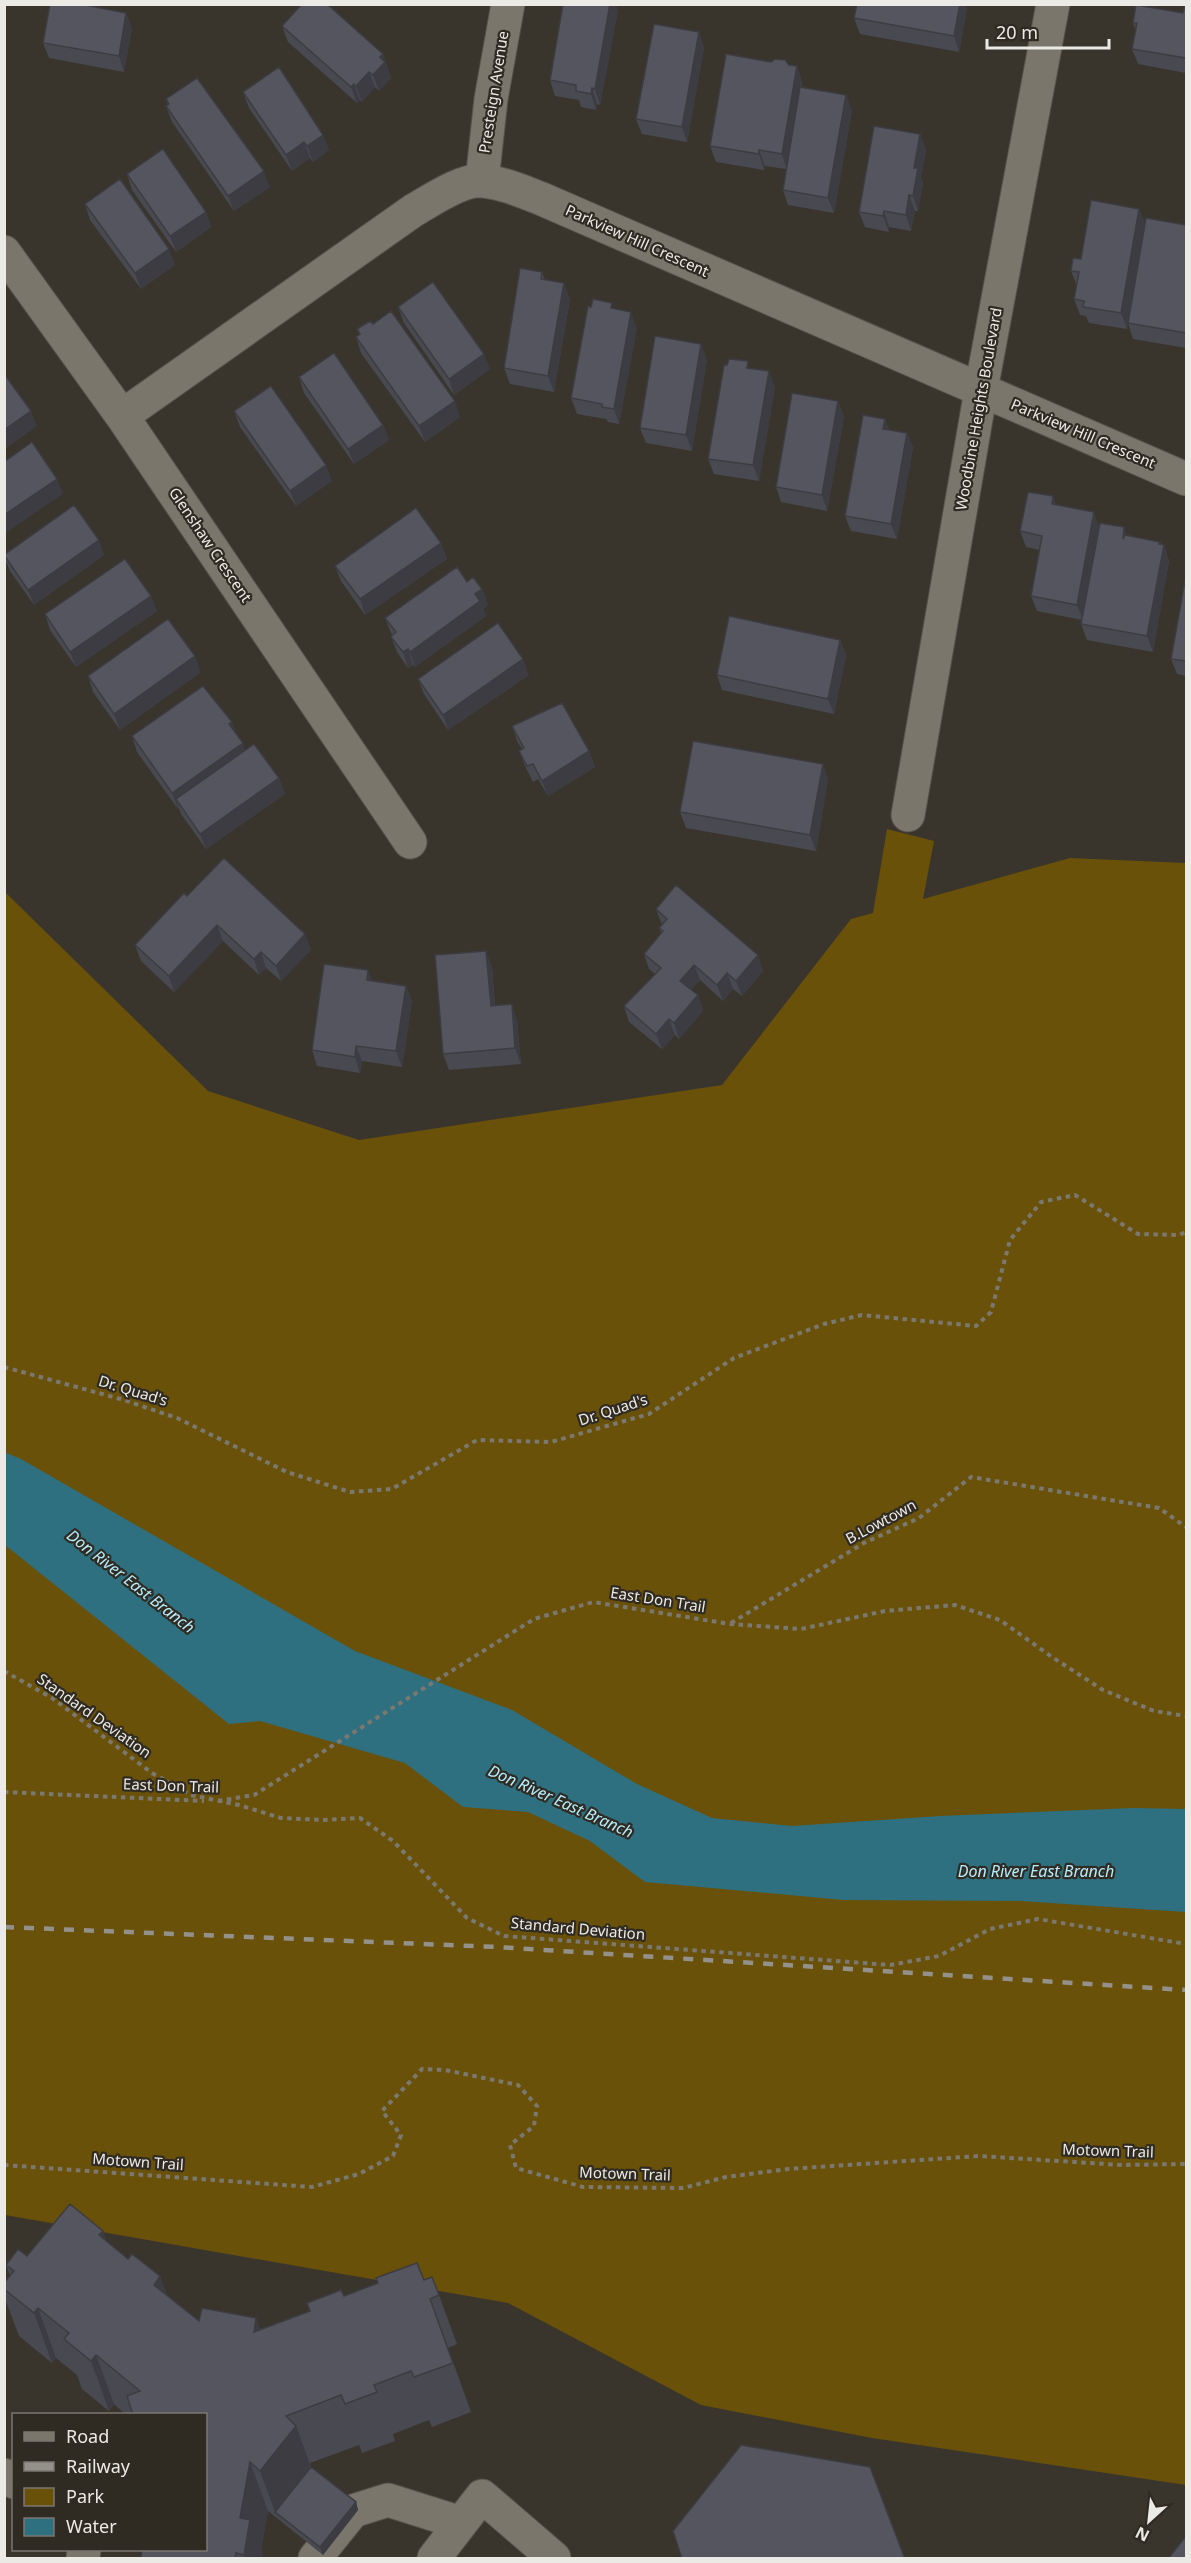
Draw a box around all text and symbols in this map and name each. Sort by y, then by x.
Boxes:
scale bar [987,12,1108,50]
text: 20 m [996,20,1038,44]
street label: Presteign Avenue [473,29,513,154]
street label: Parkview Hill Crescent [563,199,713,281]
street label: Woodbine Heights Boulevard [950,306,1006,512]
street label: Parkview Hill Crescent [1008,394,1159,473]
street label: Glenshaw Crescent [165,483,257,606]
street label: Dr. Quad's [96,1370,170,1410]
street label: Dr. Quad's [576,1389,650,1430]
street label: B.Lowtown [842,1494,919,1548]
water label: Don River East Branch [63,1524,199,1638]
street label: East Don Trail [609,1582,707,1616]
street label: Standard Deviation [34,1668,155,1762]
water label: Don River East Branch [485,1759,637,1843]
street label: East Don Trail [123,1773,219,1797]
water label: Don River East Branch [958,1860,1114,1882]
street label: Standard Deviation [510,1912,646,1944]
street label: Motown Trail [1062,2138,1154,2162]
street label: Motown Trail [92,2148,184,2174]
street label: Motown Trail [579,2161,671,2185]
legend [12,2413,207,2551]
text: Road [66,2424,109,2448]
text: Railway [66,2454,131,2478]
text: Park [66,2484,104,2508]
north arrow [1119,2491,1179,2551]
text: Water [66,2514,117,2538]
text: N [1131,2522,1153,2547]

